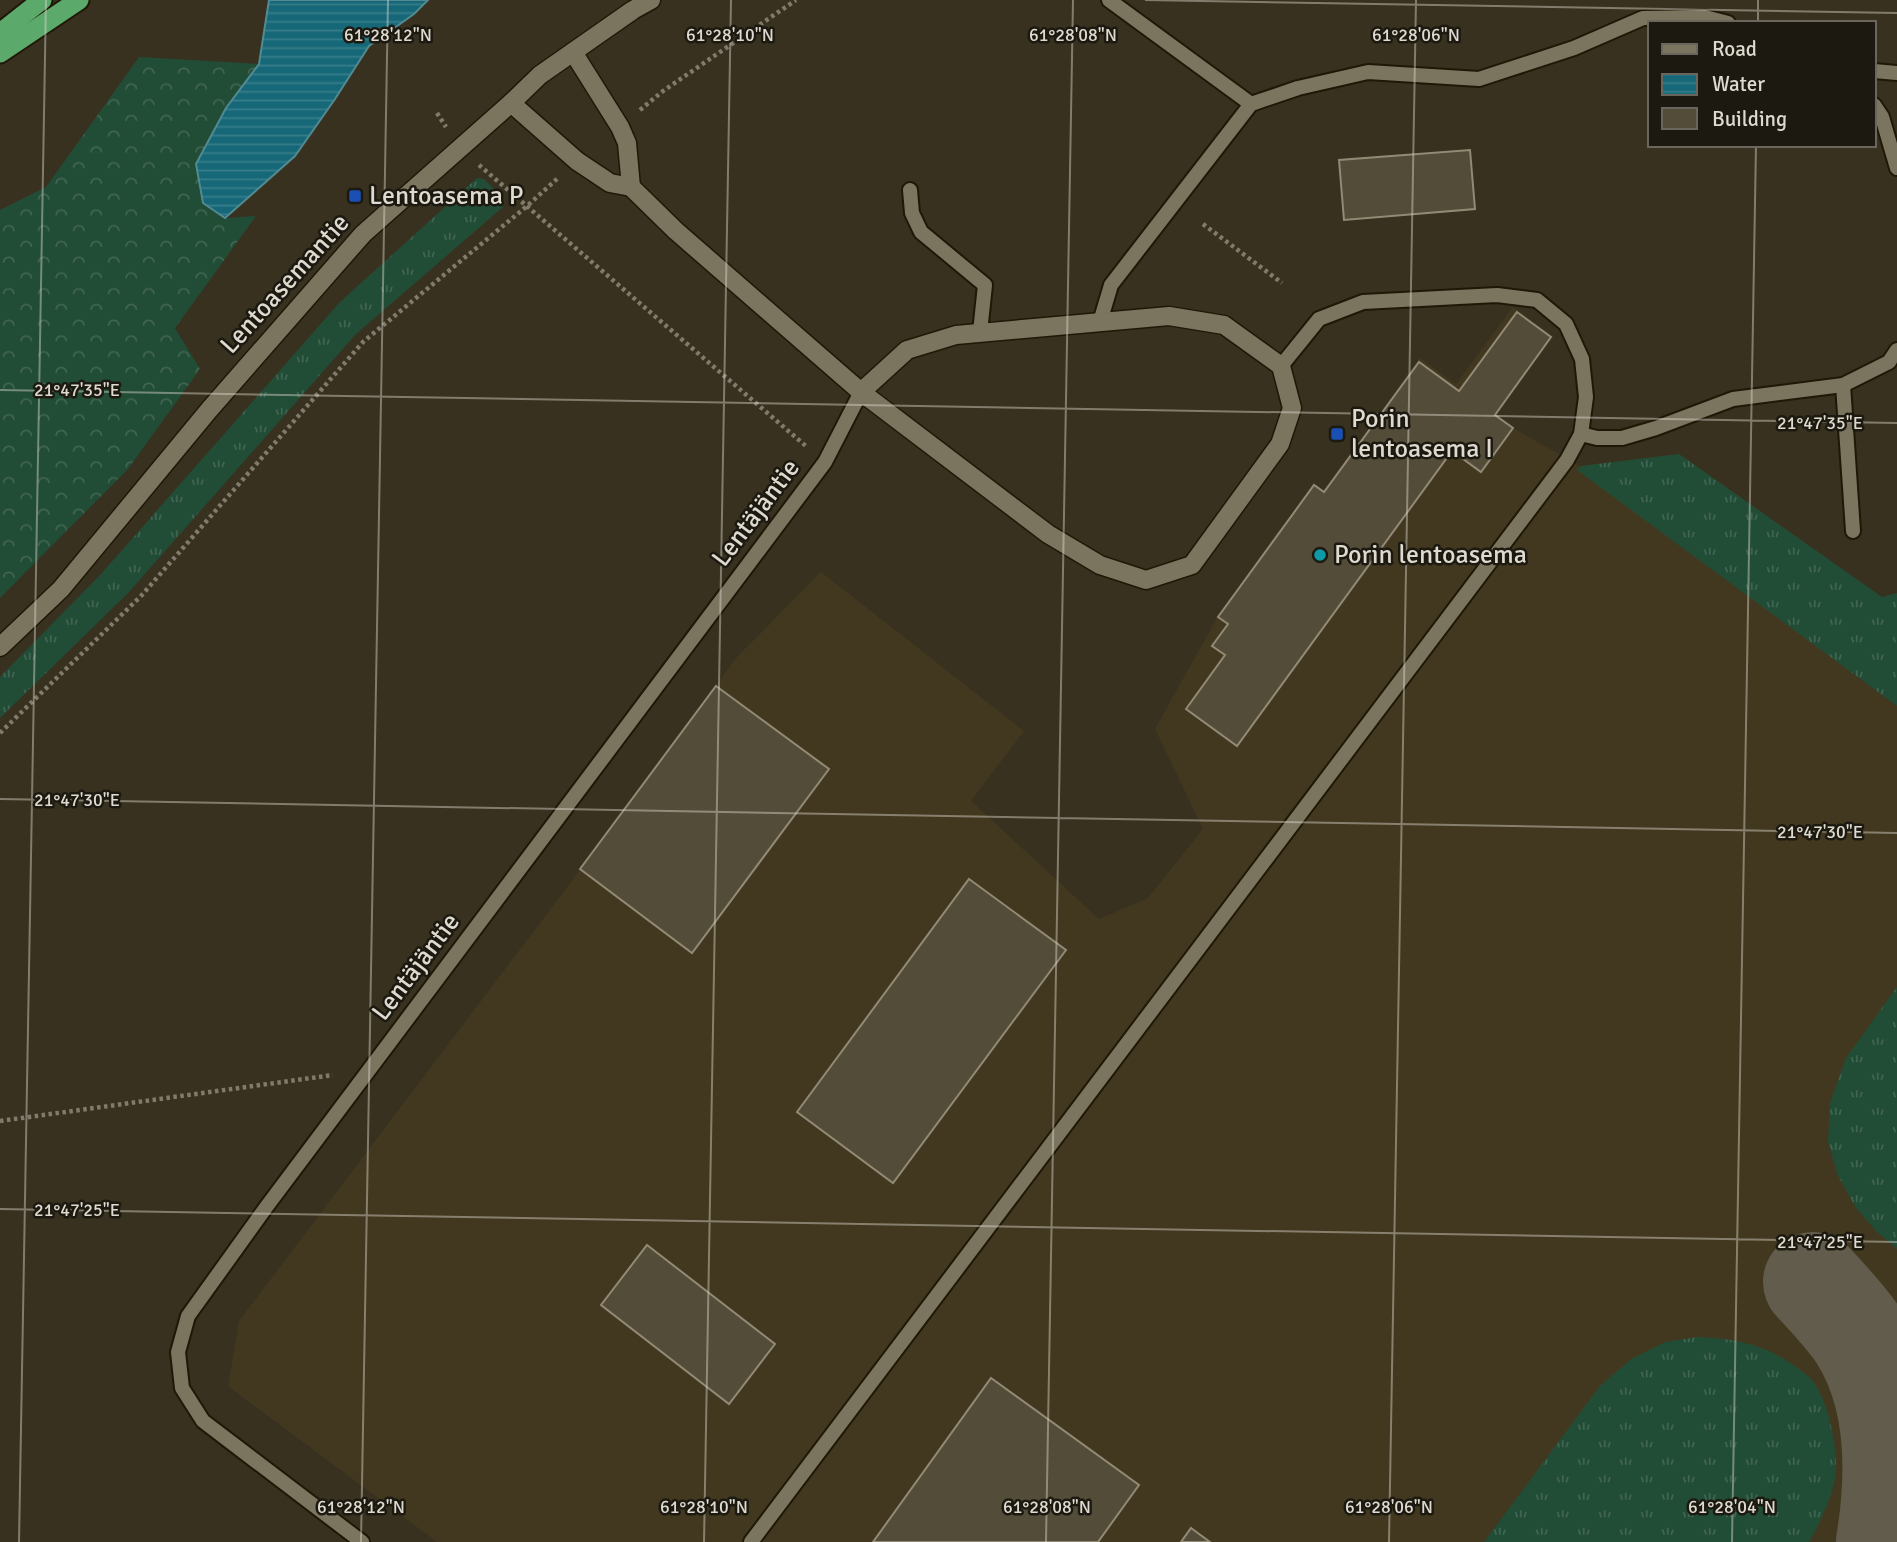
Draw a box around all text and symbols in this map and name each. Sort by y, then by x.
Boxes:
legend [1648,21,1876,147]
text: 61°28'12"N [344,24,432,46]
text: 61°28'10"N [686,24,774,46]
text: 61°28'08"N [1029,24,1117,46]
text: 61°28'06"N [1372,24,1460,46]
text: Road [1712,36,1757,62]
text: Water [1712,71,1765,97]
text: Building [1712,106,1787,132]
place label: Lentoasema P [369,180,523,212]
marker: Lentoasema P [347,188,363,204]
street label: Lentoasemantie [214,207,356,361]
text: 21°47'35"E [34,379,120,401]
place label: Porin lentoasema I [1351,403,1493,465]
text: 21°47'35"E [1777,412,1863,434]
marker: Porin lentoasema I [1329,426,1345,442]
street label: Lentäjäntie [705,453,807,573]
place label: Porin lentoasema [1334,539,1527,571]
marker: Porin lentoasema [1312,547,1328,563]
text: 21°47'30"E [34,789,120,811]
text: 21°47'30"E [1777,821,1863,843]
street label: Lentäjäntie [365,907,467,1027]
text: 21°47'25"E [34,1199,120,1221]
text: 21°47'25"E [1777,1231,1863,1253]
text: 61°28'12"N [317,1496,405,1518]
text: 61°28'10"N [660,1496,748,1518]
text: 61°28'08"N [1003,1496,1091,1518]
text: 61°28'06"N [1345,1496,1433,1518]
text: 61°28'04"N [1688,1496,1776,1518]

